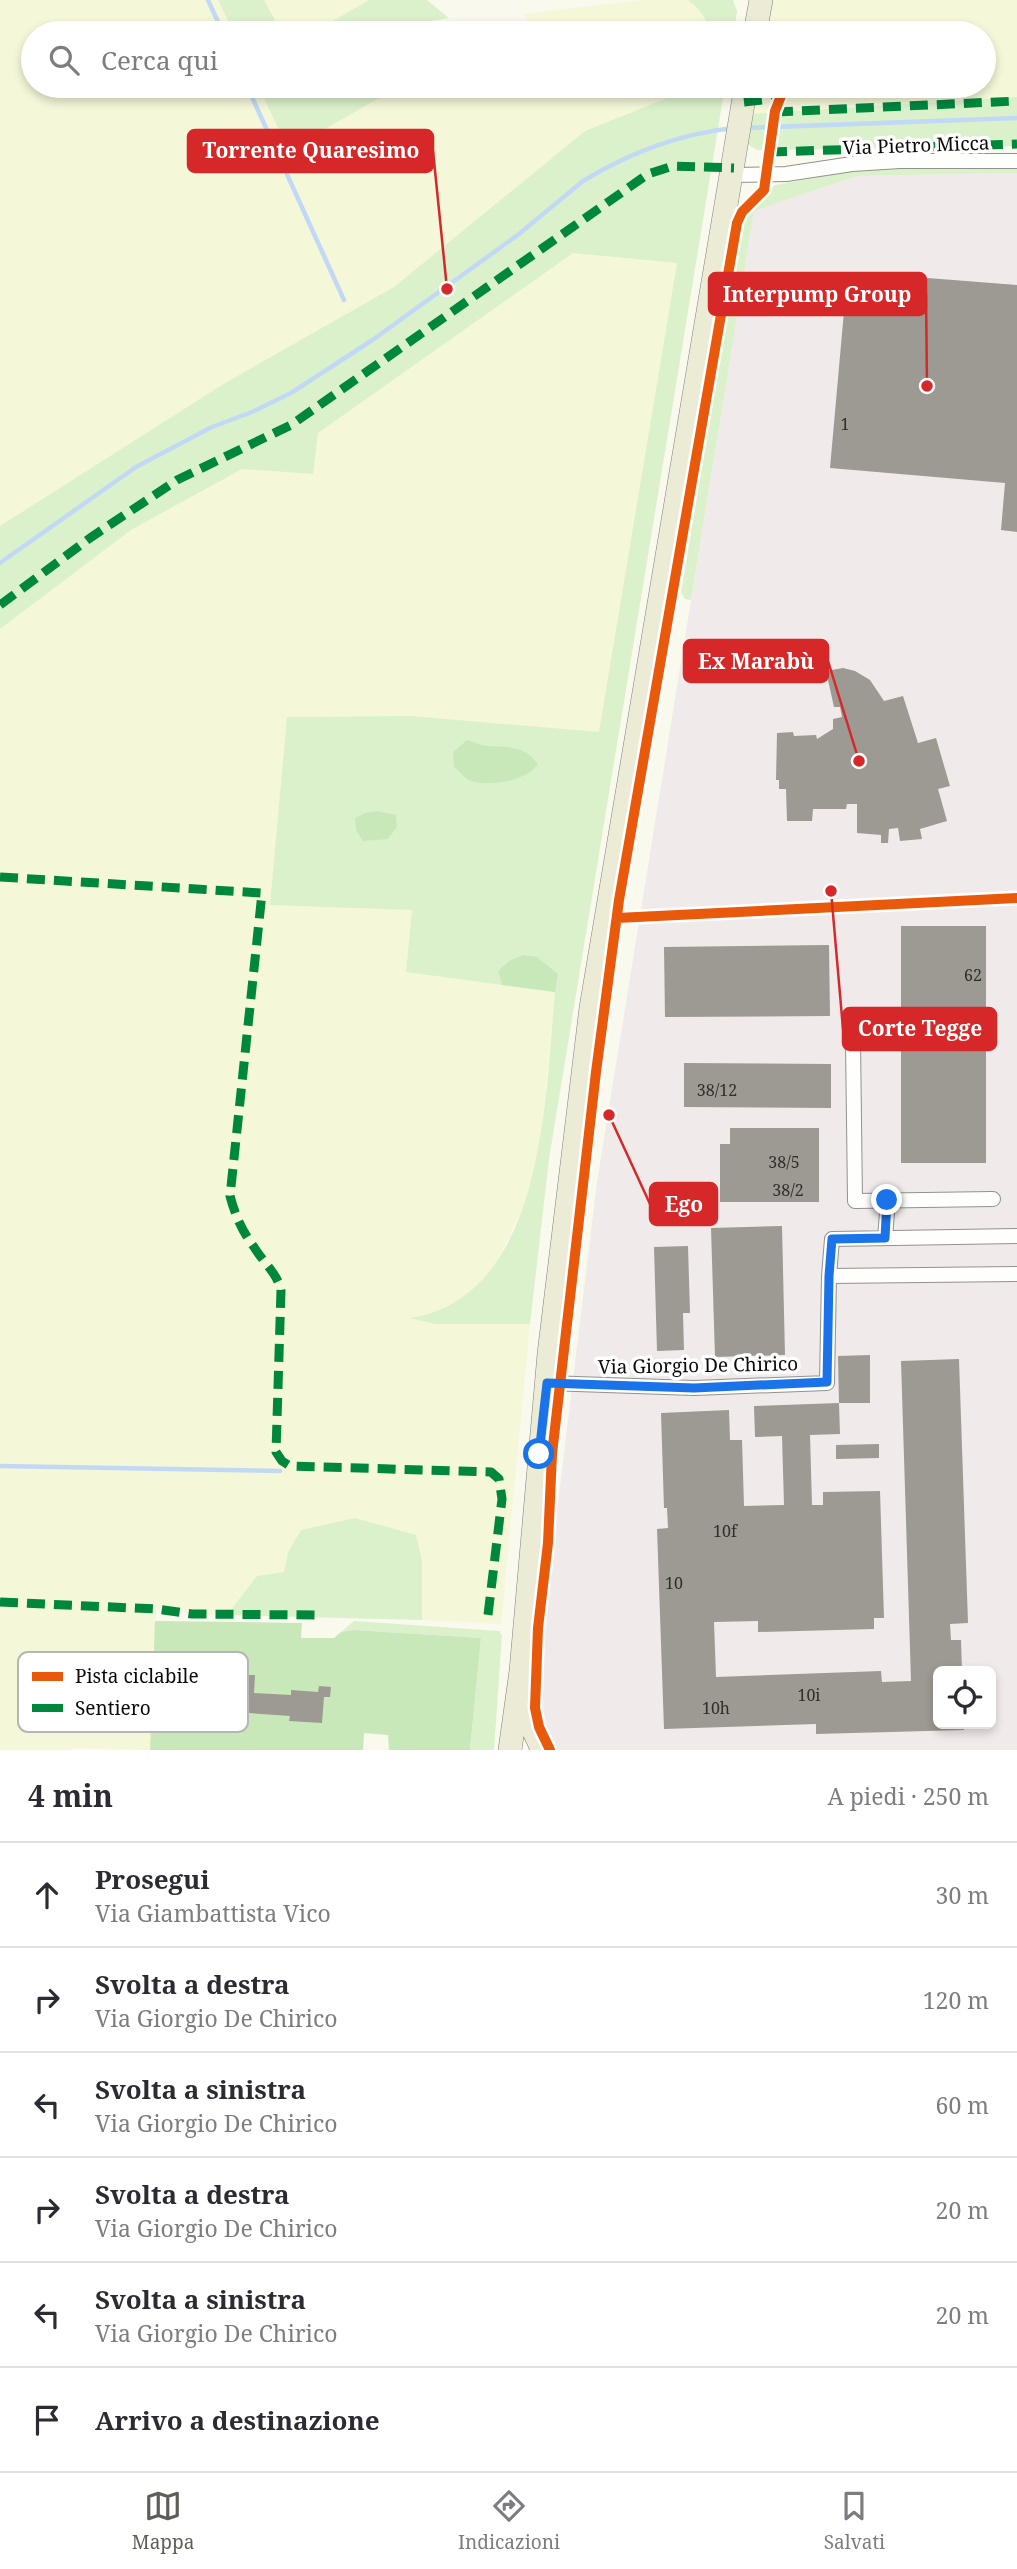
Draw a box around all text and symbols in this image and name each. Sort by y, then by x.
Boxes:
search box [21,21,996,98]
icon: search [45,41,83,79]
text: Cerca qui [101,42,218,78]
street label: Via Pietro Micca [842,129,990,161]
callout: Torrente Quaresimo [188,130,433,172]
text: Torrente Quaresimo [203,136,419,164]
callout: Interpump Group [709,273,926,315]
text: Interpump Group [723,280,911,308]
house number: 1 [841,413,849,435]
callout: Ex Marabù [684,640,828,682]
text: Ex Marabù [698,647,814,675]
house number: 62 [964,964,982,986]
callout: Corte Tegge [843,1008,996,1050]
text: Corte Tegge [858,1014,982,1042]
house number: 38/12 [697,1079,737,1101]
house number: 38/5 [768,1151,800,1173]
house number: 38/2 [772,1179,804,1201]
callout: Ego [650,1183,717,1225]
route end [871,1184,902,1215]
text: Ego [665,1190,703,1218]
street label: Via Giorgio De Chirico [598,1350,798,1380]
route start [523,1438,554,1469]
house number: 10f [713,1520,739,1542]
house number: 10 [665,1572,683,1594]
legend [18,1652,248,1732]
text: Pista ciclabile [75,1663,199,1689]
map controls [933,1666,996,1729]
button: locate [933,1666,996,1729]
house number: 10i [797,1684,821,1706]
text: Sentiero [75,1695,151,1721]
house number: 10h [702,1697,730,1719]
text: 4 min [28,1775,113,1816]
text: A piedi · 250 m [828,1780,989,1812]
text: Prosegui [95,1861,210,1897]
icon: ahead [28,1876,66,1914]
text: 30 m [936,1879,989,1911]
text: Via Giambattista Vico [95,1897,331,1929]
text: Svolta a destra [95,1966,290,2002]
icon: right [28,1981,66,2019]
text: 120 m [923,1984,989,2016]
text: Via Giorgio De Chirico [95,2002,338,2034]
text: Svolta a sinistra [95,2071,306,2107]
icon: left [28,2086,66,2124]
text: 60 m [936,2089,989,2121]
text: Via Giorgio De Chirico [95,2107,338,2139]
text: Svolta a destra [95,2176,290,2212]
icon: right [28,2191,66,2229]
text: 20 m [936,2194,989,2226]
text: Via Giorgio De Chirico [95,2212,338,2244]
text: Svolta a sinistra [95,2281,306,2317]
icon: left [28,2296,66,2334]
text: 20 m [936,2299,989,2331]
text: Via Giorgio De Chirico [95,2317,338,2349]
icon: arrive [28,2401,66,2439]
text: Arrivo a destinazione [95,2402,380,2438]
tab: Mappa [132,2487,194,2555]
tab: Indicazioni [458,2487,560,2555]
tab: Salvati [824,2487,885,2555]

